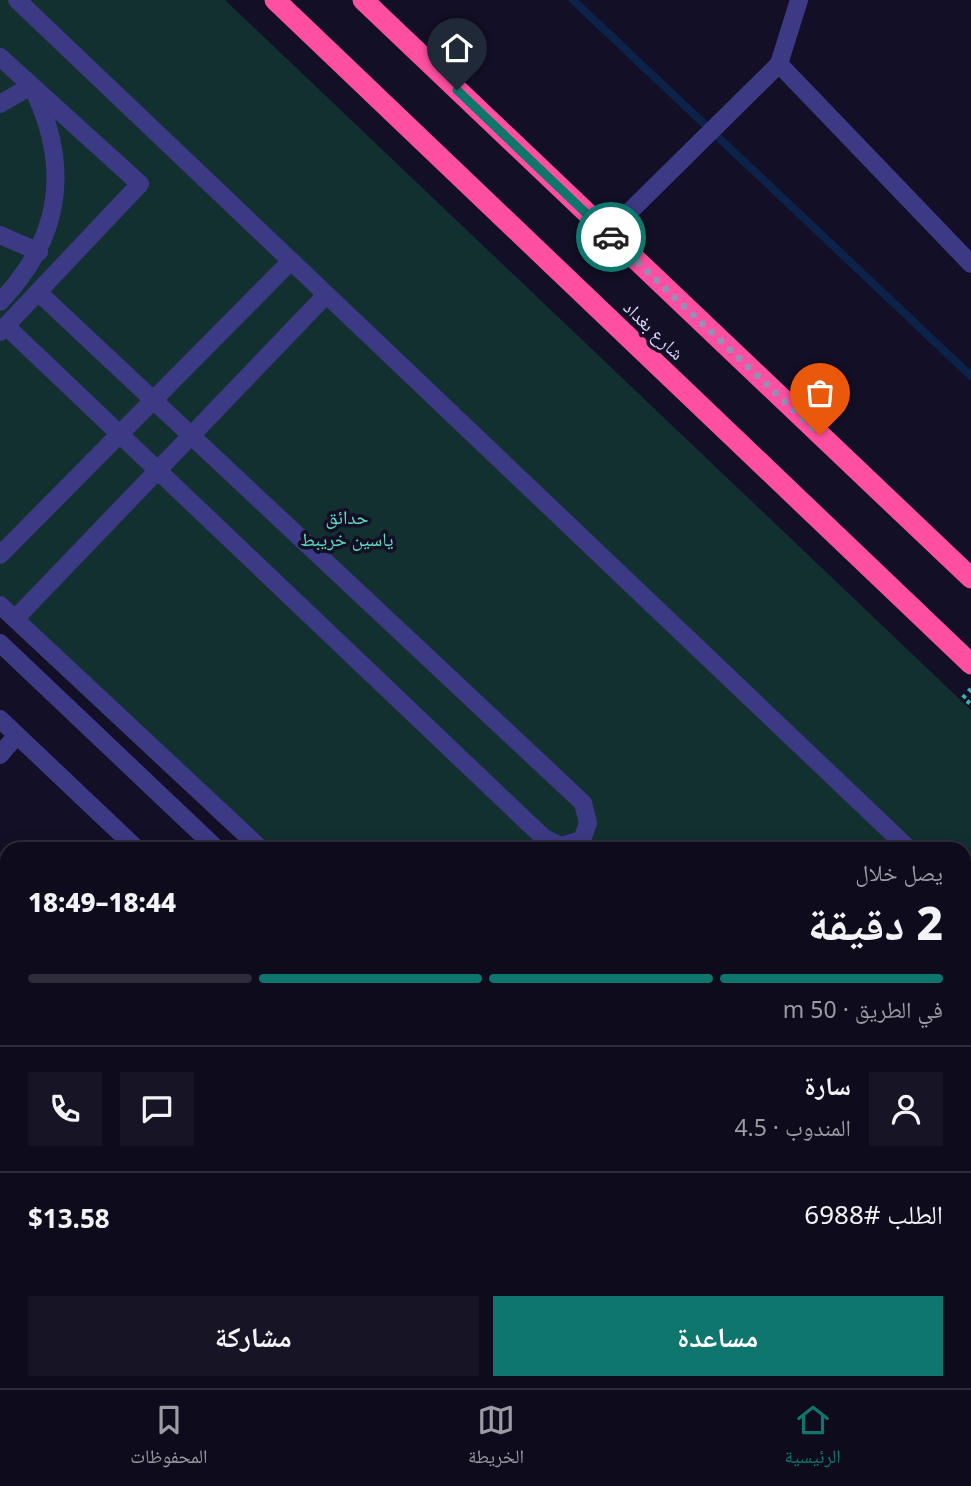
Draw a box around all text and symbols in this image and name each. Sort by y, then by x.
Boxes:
pin [427,18,487,90]
icon: home [438,29,476,67]
courier [576,202,646,272]
icon: car [592,218,630,256]
street label: شارع بغداد [618,294,690,366]
pin [790,363,850,435]
icon: bag [801,374,839,412]
park label: حدائق ياسين خريبط [300,504,394,552]
text: يصل خلال [855,856,943,888]
text: 18:44–18:49 [28,884,176,920]
text: 2 دقيقة [808,891,943,953]
text: في الطريق · 50 m [783,993,943,1025]
text: سارة [804,1067,851,1103]
button: phone [28,1072,102,1146]
button: chat [120,1072,194,1146]
button: person [869,1072,943,1146]
text: المندوب · 4.5 [734,1111,851,1143]
text: الطلب #6988 [804,1196,943,1232]
text: $13.58 [28,1200,110,1236]
button: مشاركة [28,1296,479,1376]
button: مساعدة [493,1296,943,1376]
tab: المحفوظات [130,1401,208,1475]
tab: الخريطة [468,1401,524,1475]
tab: الرئيسية [784,1401,841,1475]

